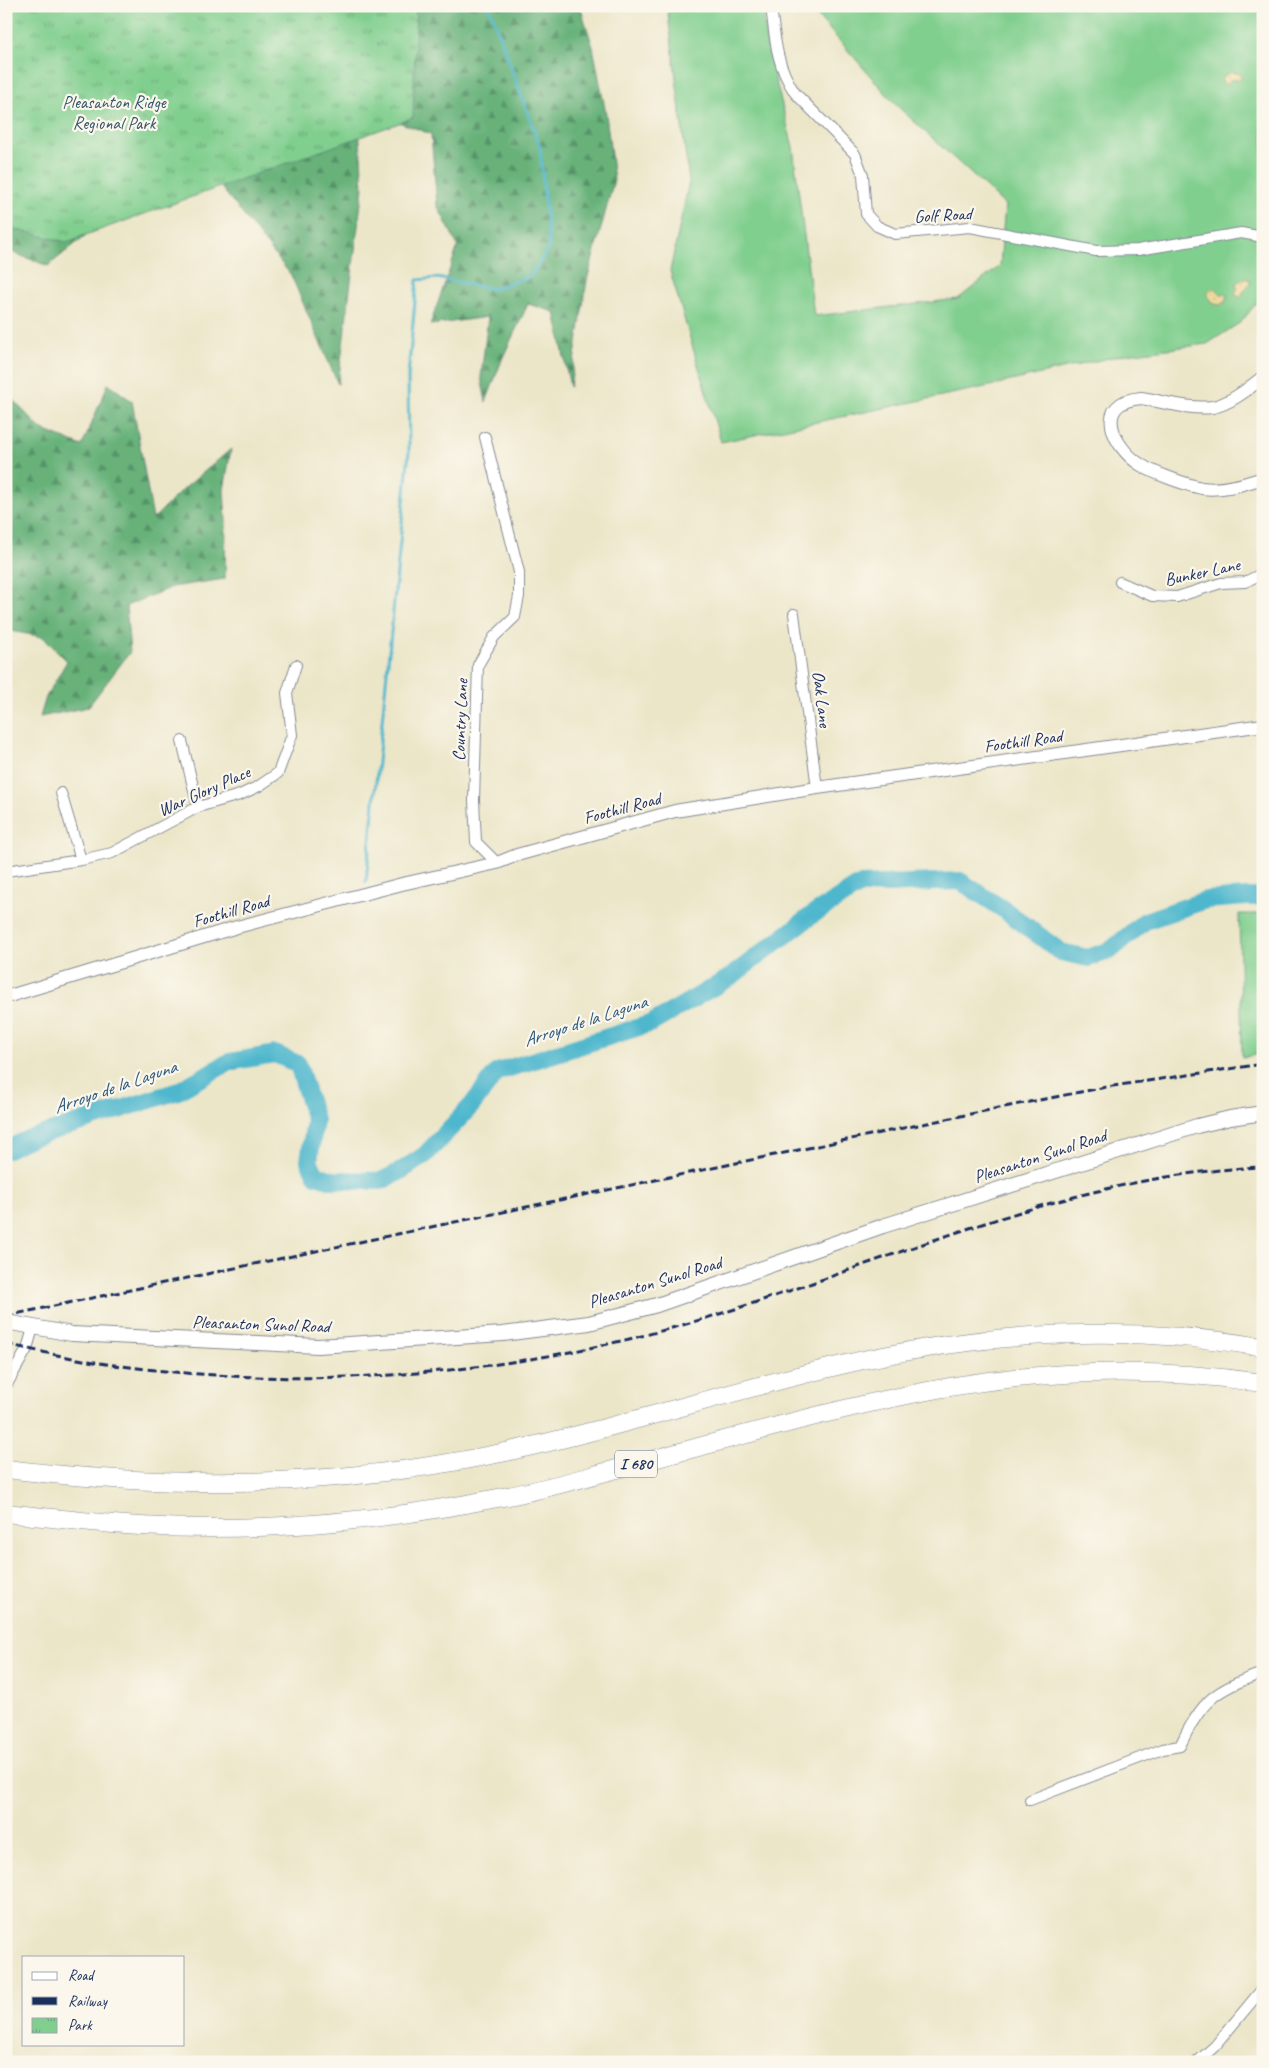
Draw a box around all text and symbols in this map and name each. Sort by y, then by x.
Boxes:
park label: Pleasanton Ridge Regional Park [62,91,167,134]
street label: Golf Road [914,202,975,227]
street label: Bunker Lane [1162,553,1243,591]
street label: Oak Lane [808,670,837,730]
street label: Country Lane [448,677,472,761]
street label: Foothill Road [983,724,1066,757]
street label: War Glory Place [155,760,255,821]
street label: Foothill Road [581,786,666,829]
street label: Foothill Road [190,889,275,932]
water label: Arroyo de la Laguna [520,989,651,1052]
water label: Arroyo de la Laguna [50,1054,181,1119]
street label: Pleasanton Sunol Road [971,1123,1112,1188]
street label: Pleasanton Sunol Road [586,1250,727,1313]
street label: Pleasanton Sunol Road [192,1311,333,1338]
road number: I 680 [615,1450,657,1478]
legend [22,1956,185,2046]
text: Road [68,1966,95,1985]
text: Railway [68,1992,109,2011]
text: Park [68,2016,93,2035]

